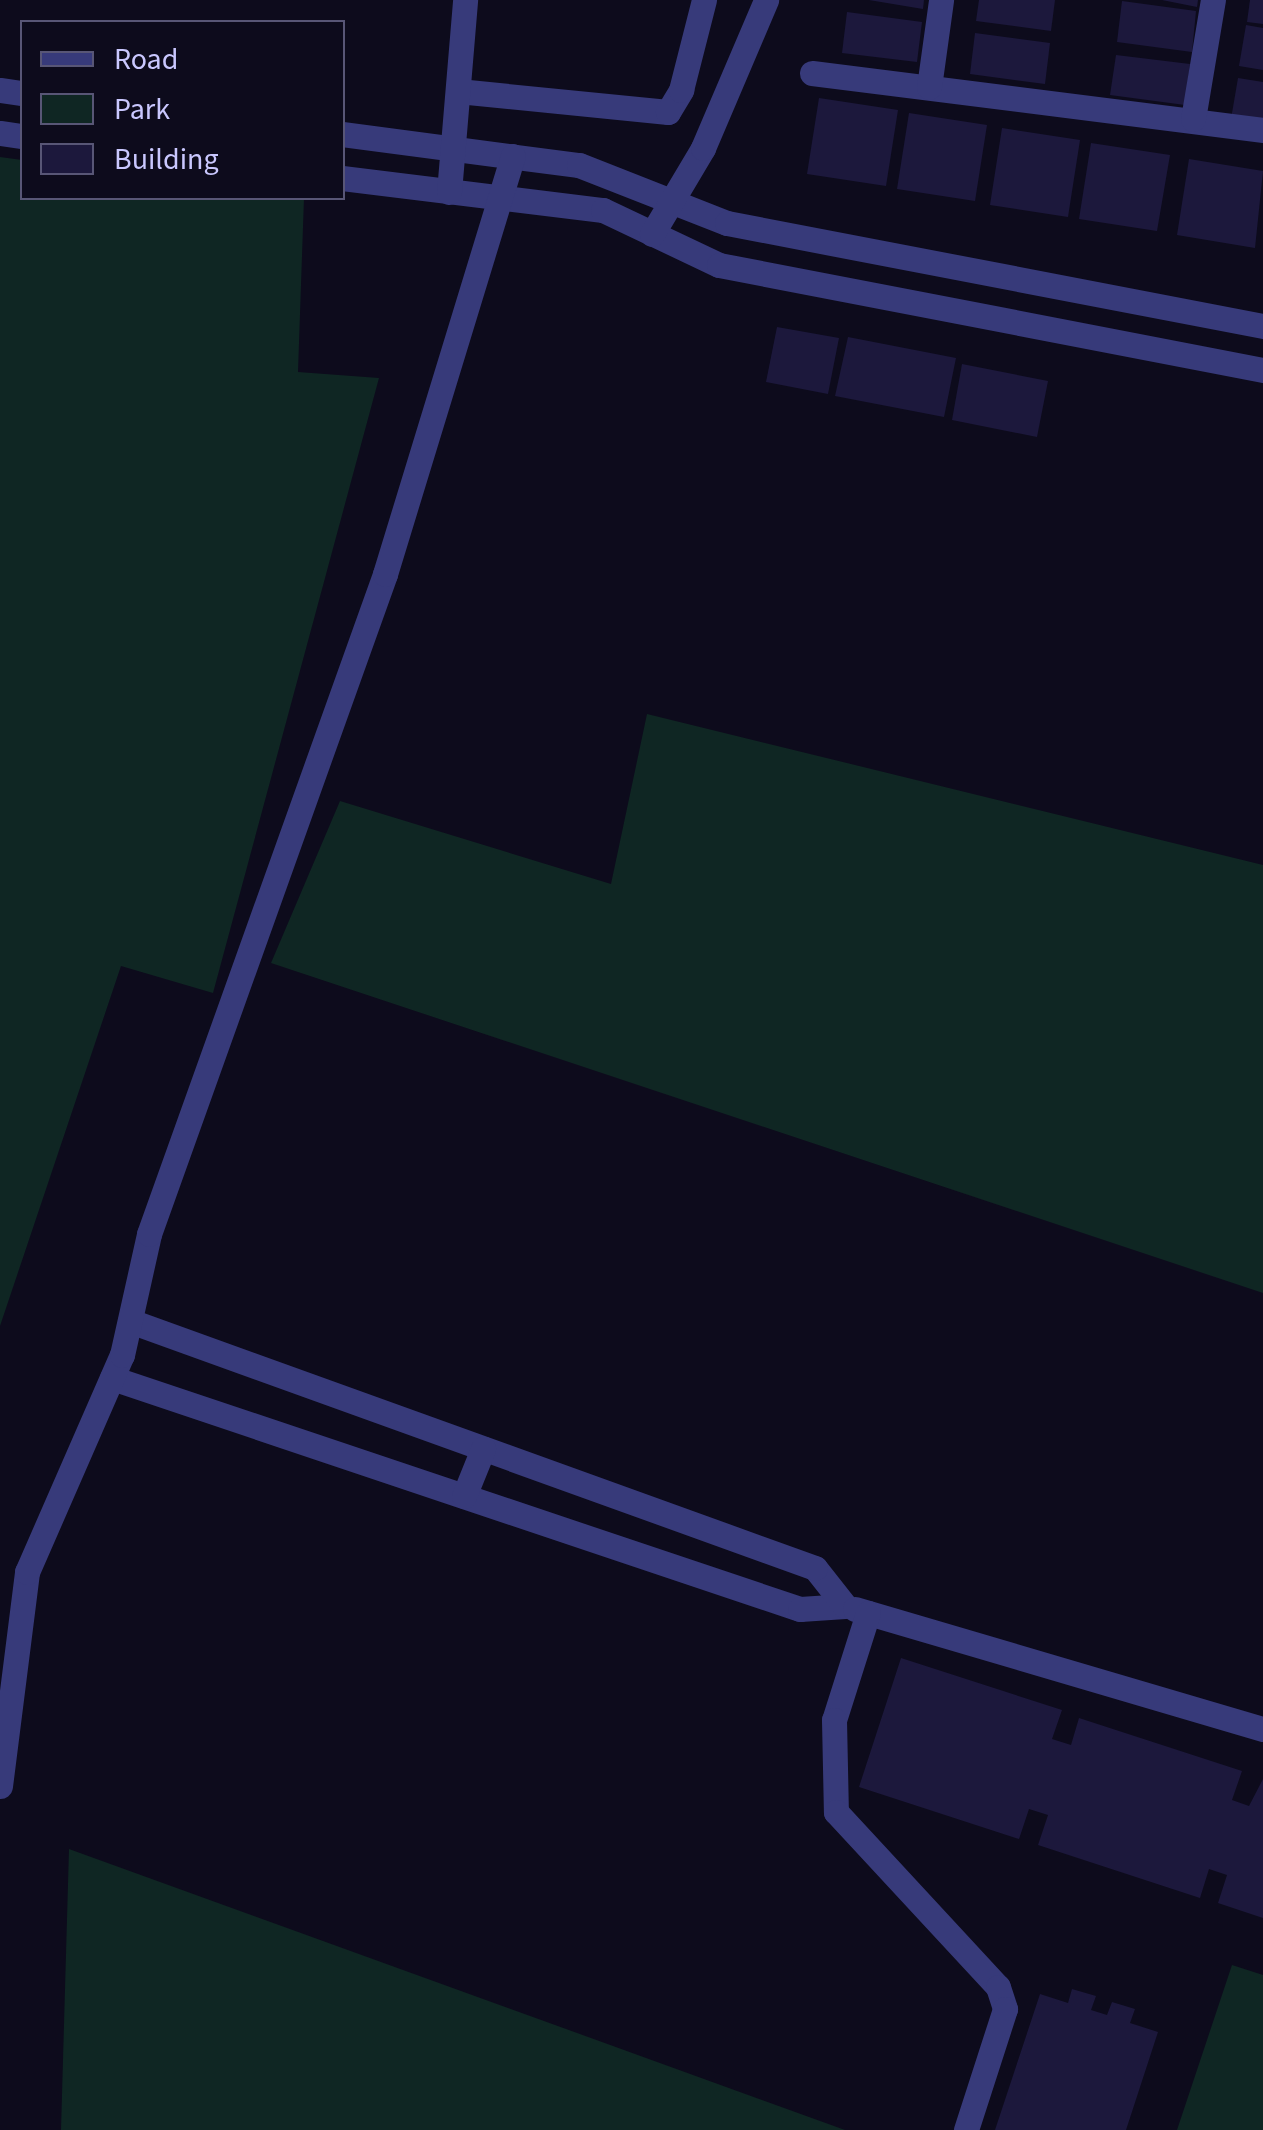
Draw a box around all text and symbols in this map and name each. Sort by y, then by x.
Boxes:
legend [20,20,345,200]
text: Road [114,38,178,81]
text: Park [114,88,170,131]
text: Building [114,138,219,181]

